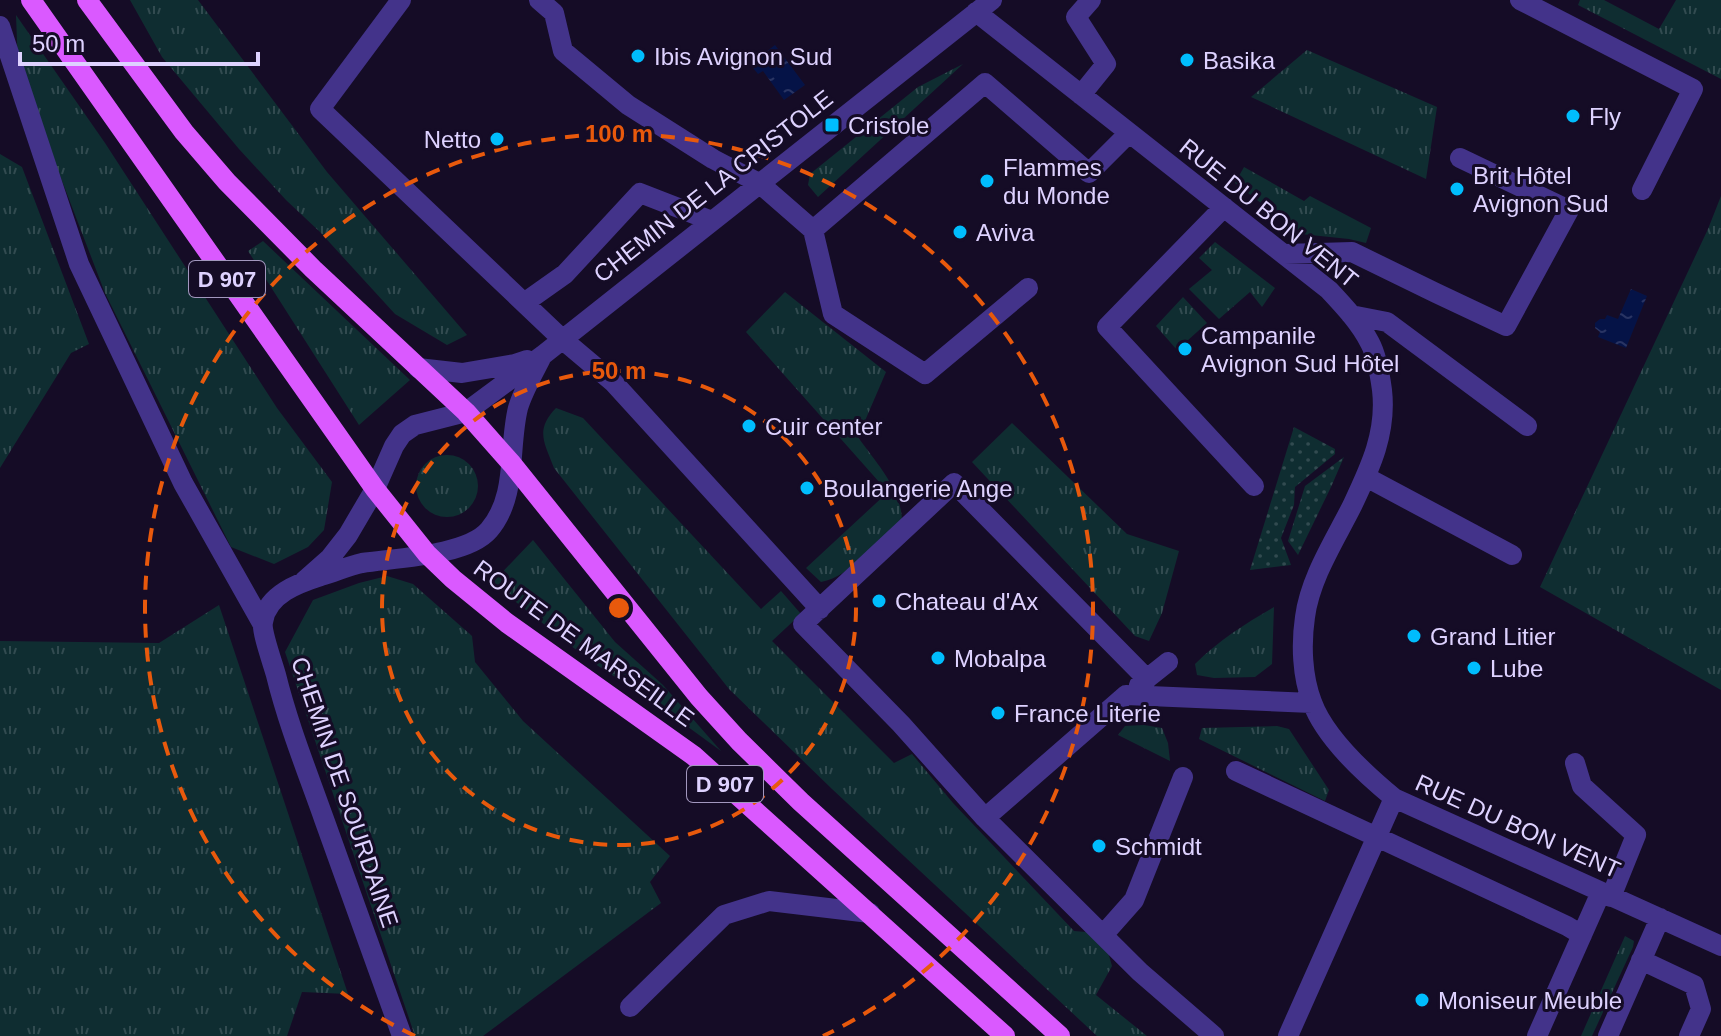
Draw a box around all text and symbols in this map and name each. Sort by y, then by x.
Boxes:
scale bar [20,16,258,66]
text: 50 m [32,30,85,57]
place label: Ibis Avignon Sud [654,43,832,70]
marker: Ibis Avignon Sud [629,47,647,65]
place label: Basika [1203,47,1276,74]
marker: Basika [1178,51,1196,69]
street label: CHEMIN DE LA CRISTOLE [588,84,838,288]
place label: Fly [1589,103,1621,130]
marker: Fly [1564,107,1582,125]
place label: Cristole [848,112,929,139]
marker: Cristole [823,116,841,134]
text: 100 m [585,120,653,147]
place label: Netto [424,126,481,153]
marker: Netto [488,130,506,148]
street label: RUE DU BON VENT [1174,133,1364,293]
place label: Flammes du Monde [1003,154,1110,209]
place label: Brit Hôtel Avignon Sud [1473,162,1609,217]
marker: Flammes du Monde [978,172,996,190]
marker: Brit Hôtel Avignon Sud [1448,180,1466,198]
place label: Aviva [976,219,1035,246]
marker: Aviva [951,223,969,241]
road number: D 907 [189,261,265,297]
place label: Campanile Avignon Sud Hôtel [1201,322,1399,377]
marker: Campanile Avignon Sud Hôtel [1176,340,1194,358]
text: 50 m [592,357,646,384]
place label: Cuir center [765,413,882,440]
marker: Cuir center [740,417,758,435]
place label: Boulangerie Ange [823,475,1013,502]
marker: Boulangerie Ange [798,479,816,497]
street label: ROUTE DE MARSEILLE [469,554,699,732]
place label: Chateau d'Ax [895,588,1038,615]
marker: Chateau d'Ax [870,592,888,610]
centre of rings [605,594,633,622]
place label: Grand Litier [1430,623,1555,650]
marker: Grand Litier [1405,627,1423,645]
place label: Mobalpa [954,645,1047,672]
marker: Mobalpa [929,649,947,667]
street label: CHEMIN DE SOURDAINE [286,653,404,931]
place label: Lube [1490,655,1543,682]
marker: Lube [1465,659,1483,677]
place label: France Literie [1014,700,1161,727]
marker: France Literie [989,704,1007,722]
road number: D 907 [687,766,763,802]
street label: RUE DU BON VENT [1411,769,1625,883]
place label: Schmidt [1115,833,1202,860]
marker: Schmidt [1090,837,1108,855]
place label: Moniseur Meuble [1438,987,1622,1014]
marker: Moniseur Meuble [1413,991,1431,1009]

